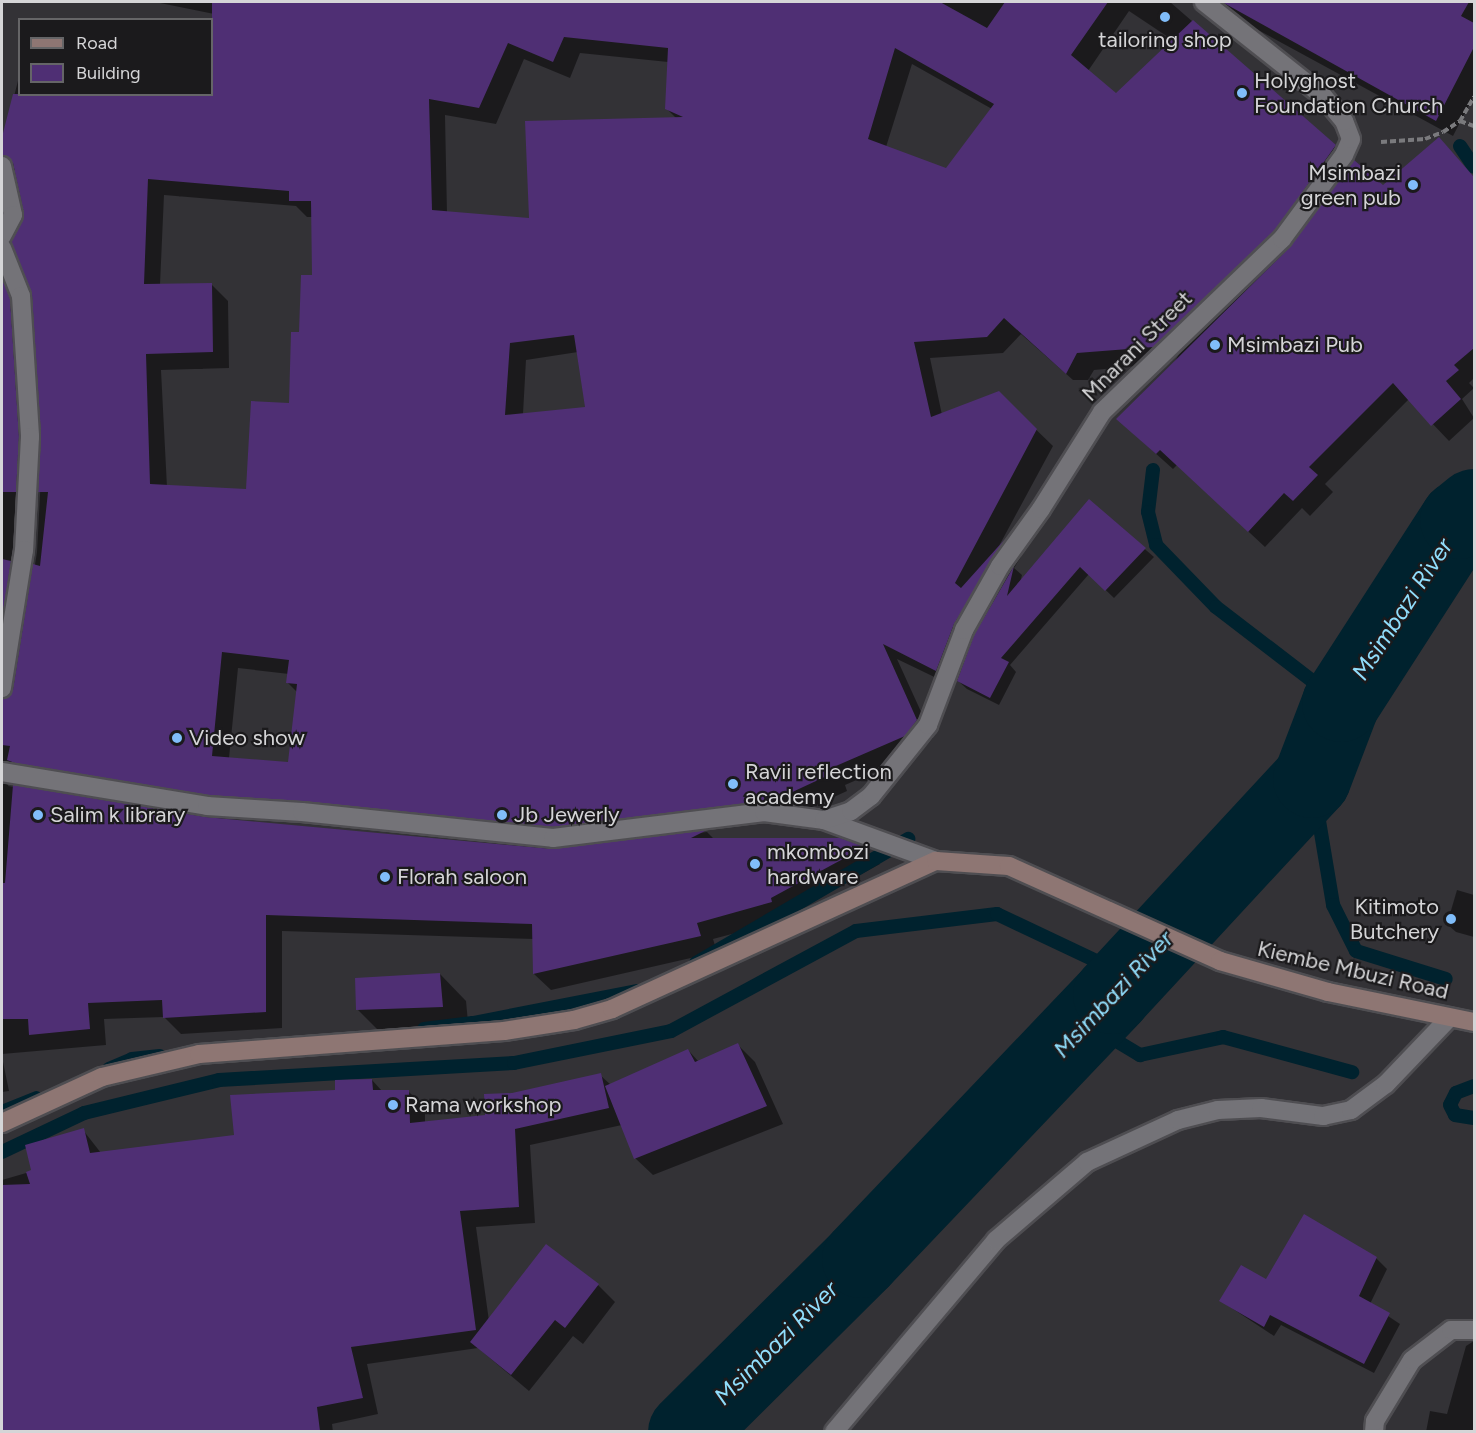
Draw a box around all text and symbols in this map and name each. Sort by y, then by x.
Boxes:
marker: tailoring shop [1158,10,1172,24]
legend [18,18,213,96]
place label: tailoring shop [1098,27,1232,53]
text: Road [76,32,117,54]
text: Building [76,62,141,84]
place label: Holyghost Foundation Church [1254,67,1443,118]
marker: Holyghost Foundation Church [1235,86,1249,100]
place label: Msimbazi green pub [1301,159,1401,210]
marker: Msimbazi green pub [1406,178,1420,192]
street label: Mnarani Street [1076,285,1198,407]
place label: Msimbazi Pub [1227,332,1363,358]
marker: Msimbazi Pub [1208,338,1222,352]
water label: Msimbazi River [1345,533,1459,685]
place label: Video show [189,725,305,751]
marker: Video show [170,731,184,745]
place label: Ravii reflection academy [745,758,892,810]
marker: Ravii reflection academy [726,777,740,791]
place label: Salim k library [50,802,185,828]
place label: Jb Jewerly [514,802,620,828]
marker: Salim k library [31,808,45,822]
marker: Jb Jewerly [495,808,509,822]
place label: mkombozi hardware [767,838,869,890]
marker: mkombozi hardware [748,857,762,871]
place label: Florah saloon [397,864,527,890]
marker: Florah saloon [378,870,392,884]
place label: Kitimoto Butchery [1350,893,1439,944]
marker: Kitimoto Butchery [1444,912,1458,926]
water label: Msimbazi River [1047,924,1179,1064]
street label: Kiembe Mbuzi Road [1255,935,1451,1005]
place label: Rama workshop [405,1092,562,1118]
marker: Rama workshop [386,1098,400,1112]
water label: Msimbazi River [708,1275,844,1411]

